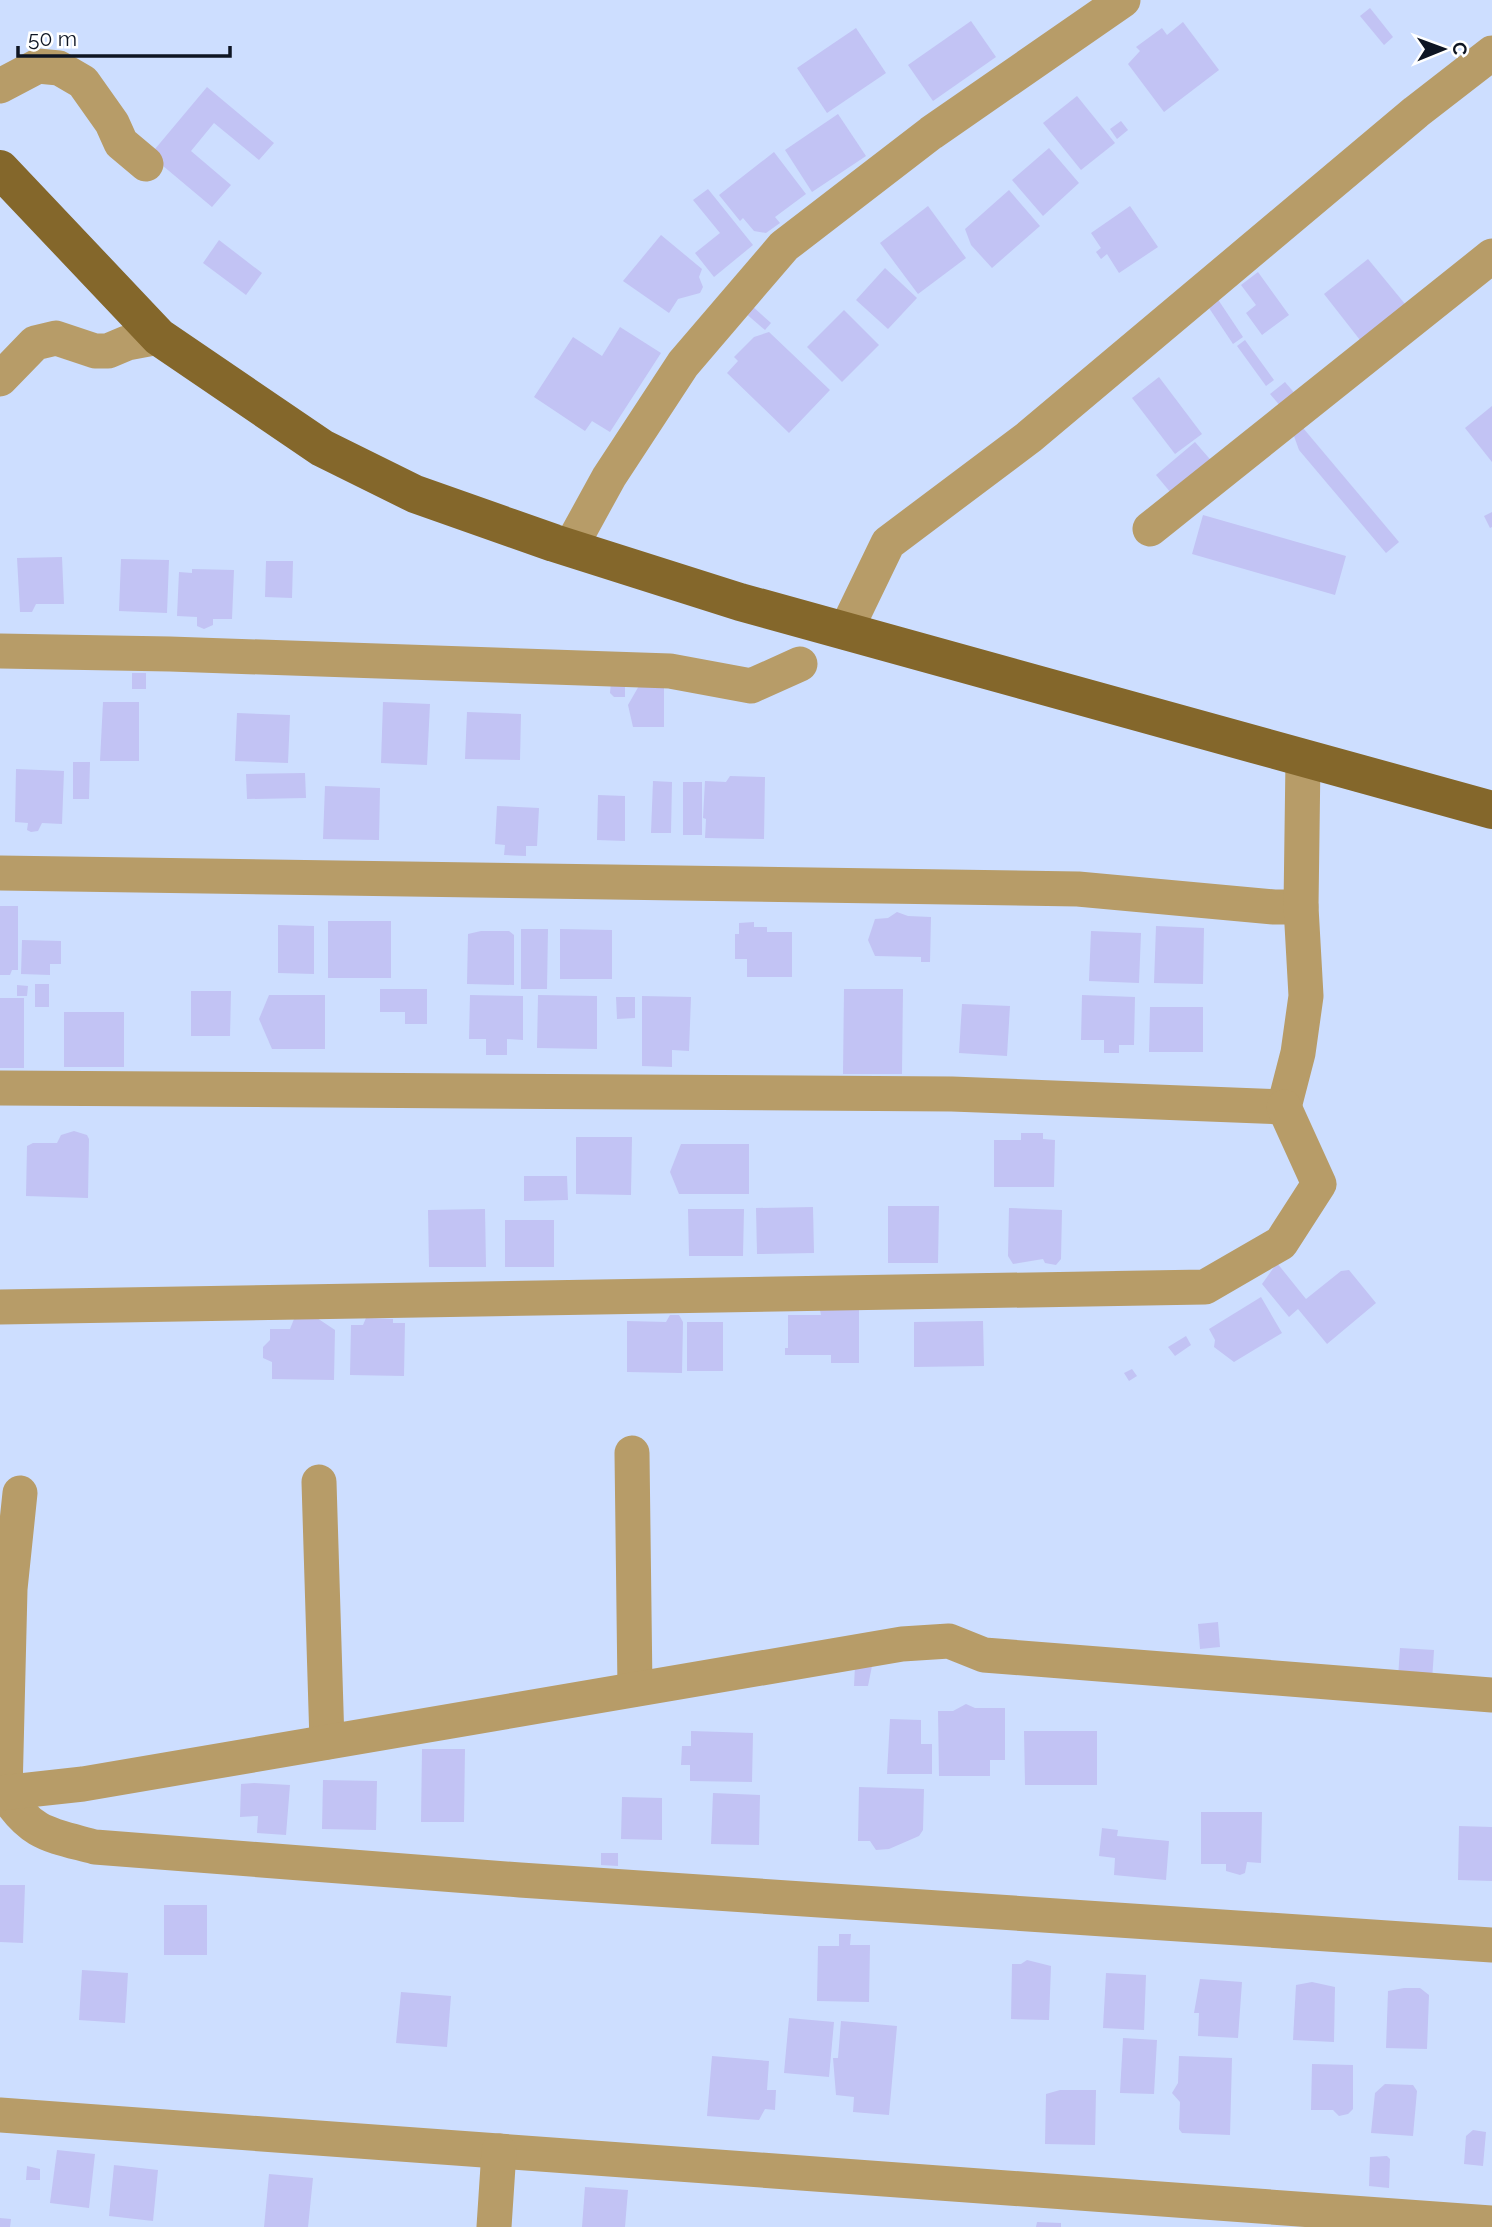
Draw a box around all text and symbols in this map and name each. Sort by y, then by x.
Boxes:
scale bar [18,14,229,58]
north arrow [1408,14,1478,84]
text: 50 m [28,26,77,51]
text: С [1449,42,1471,55]

